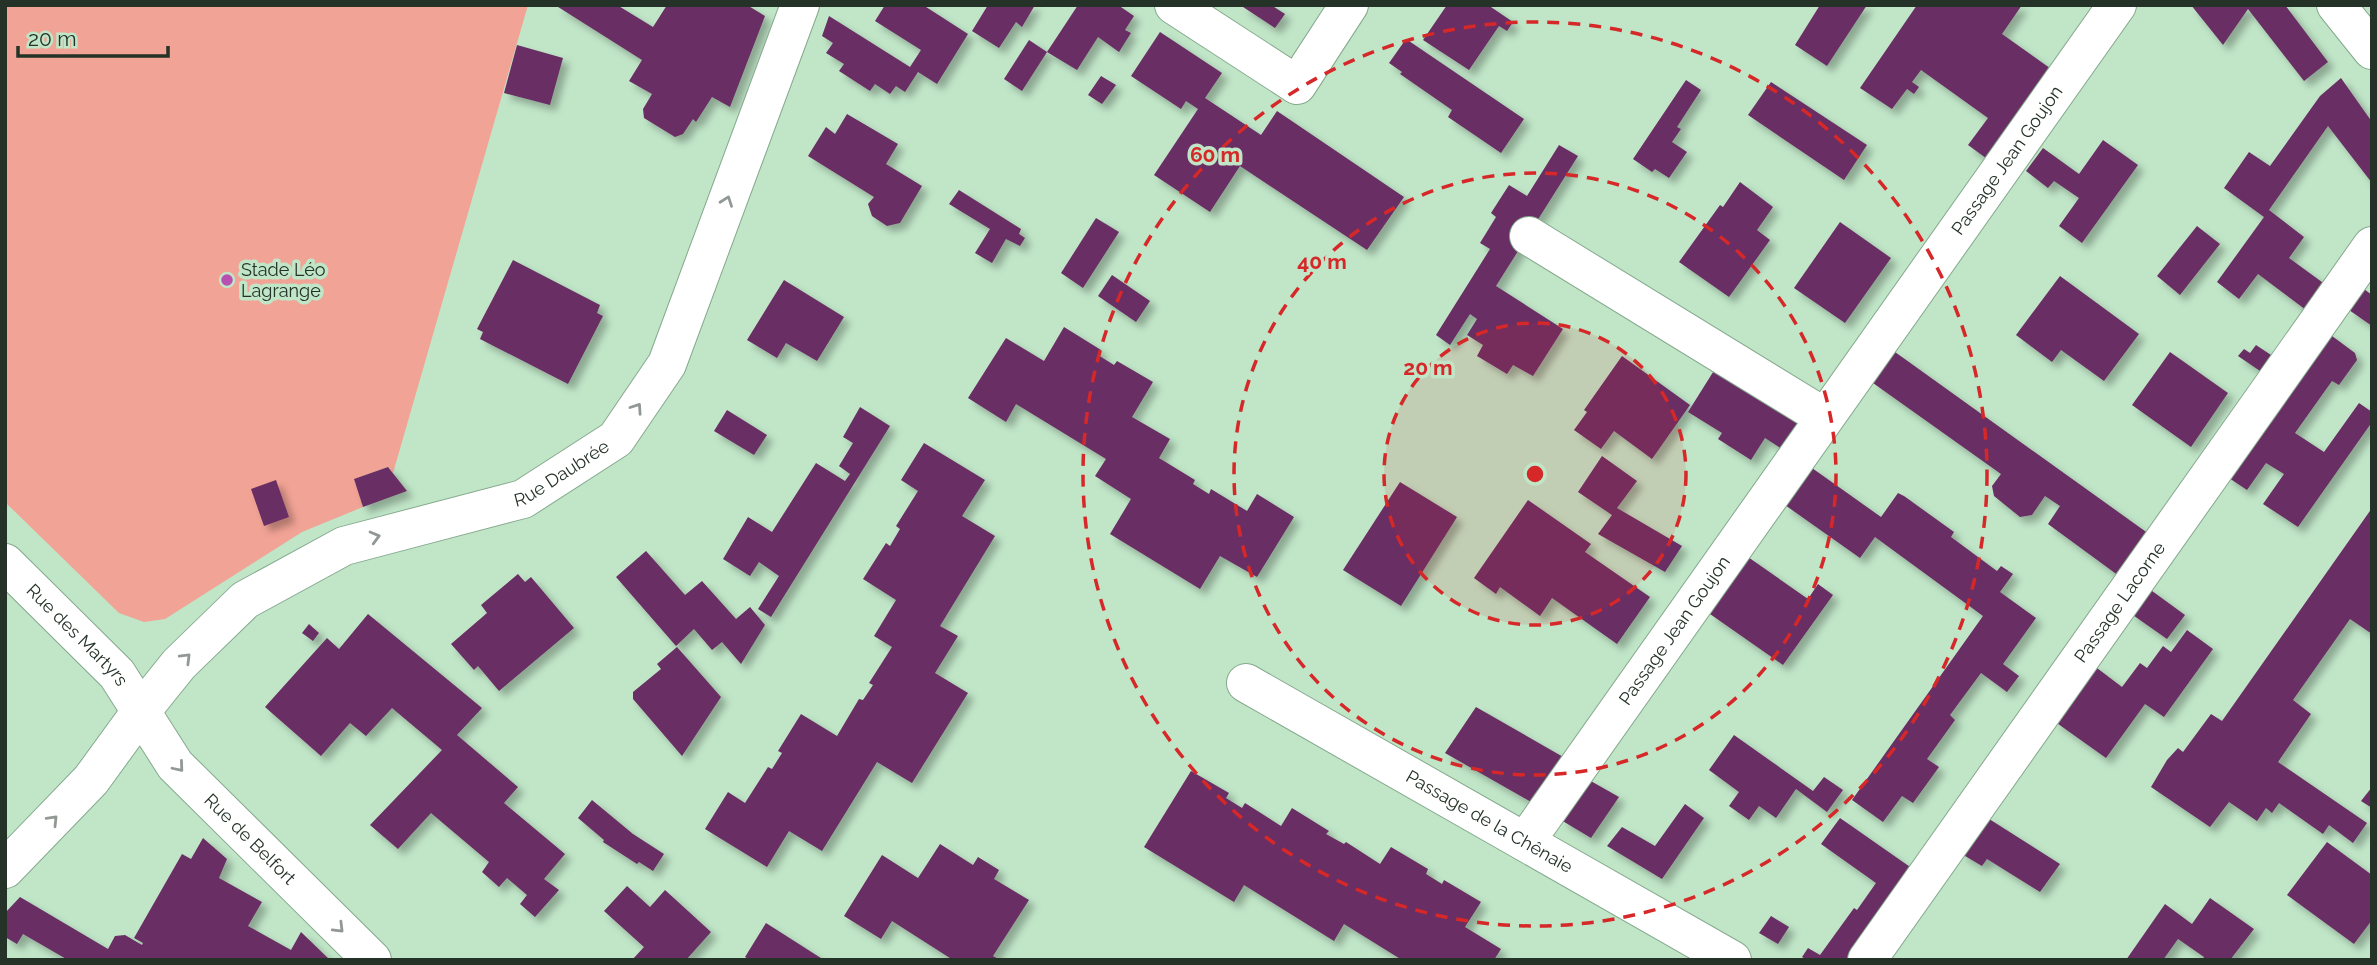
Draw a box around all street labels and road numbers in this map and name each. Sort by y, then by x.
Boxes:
street label: Passage Jean Goujon [1947,81,2067,239]
street label: Rue Daubrée [512,435,613,511]
street label: Passage Lacorne [2070,537,2170,666]
street label: Passage Jean Goujon [1614,552,1734,709]
street label: Rue des Martyrs [22,579,133,690]
street label: Passage de la Chênaie [1402,765,1577,877]
street label: Rue de Belfort [200,789,300,888]

